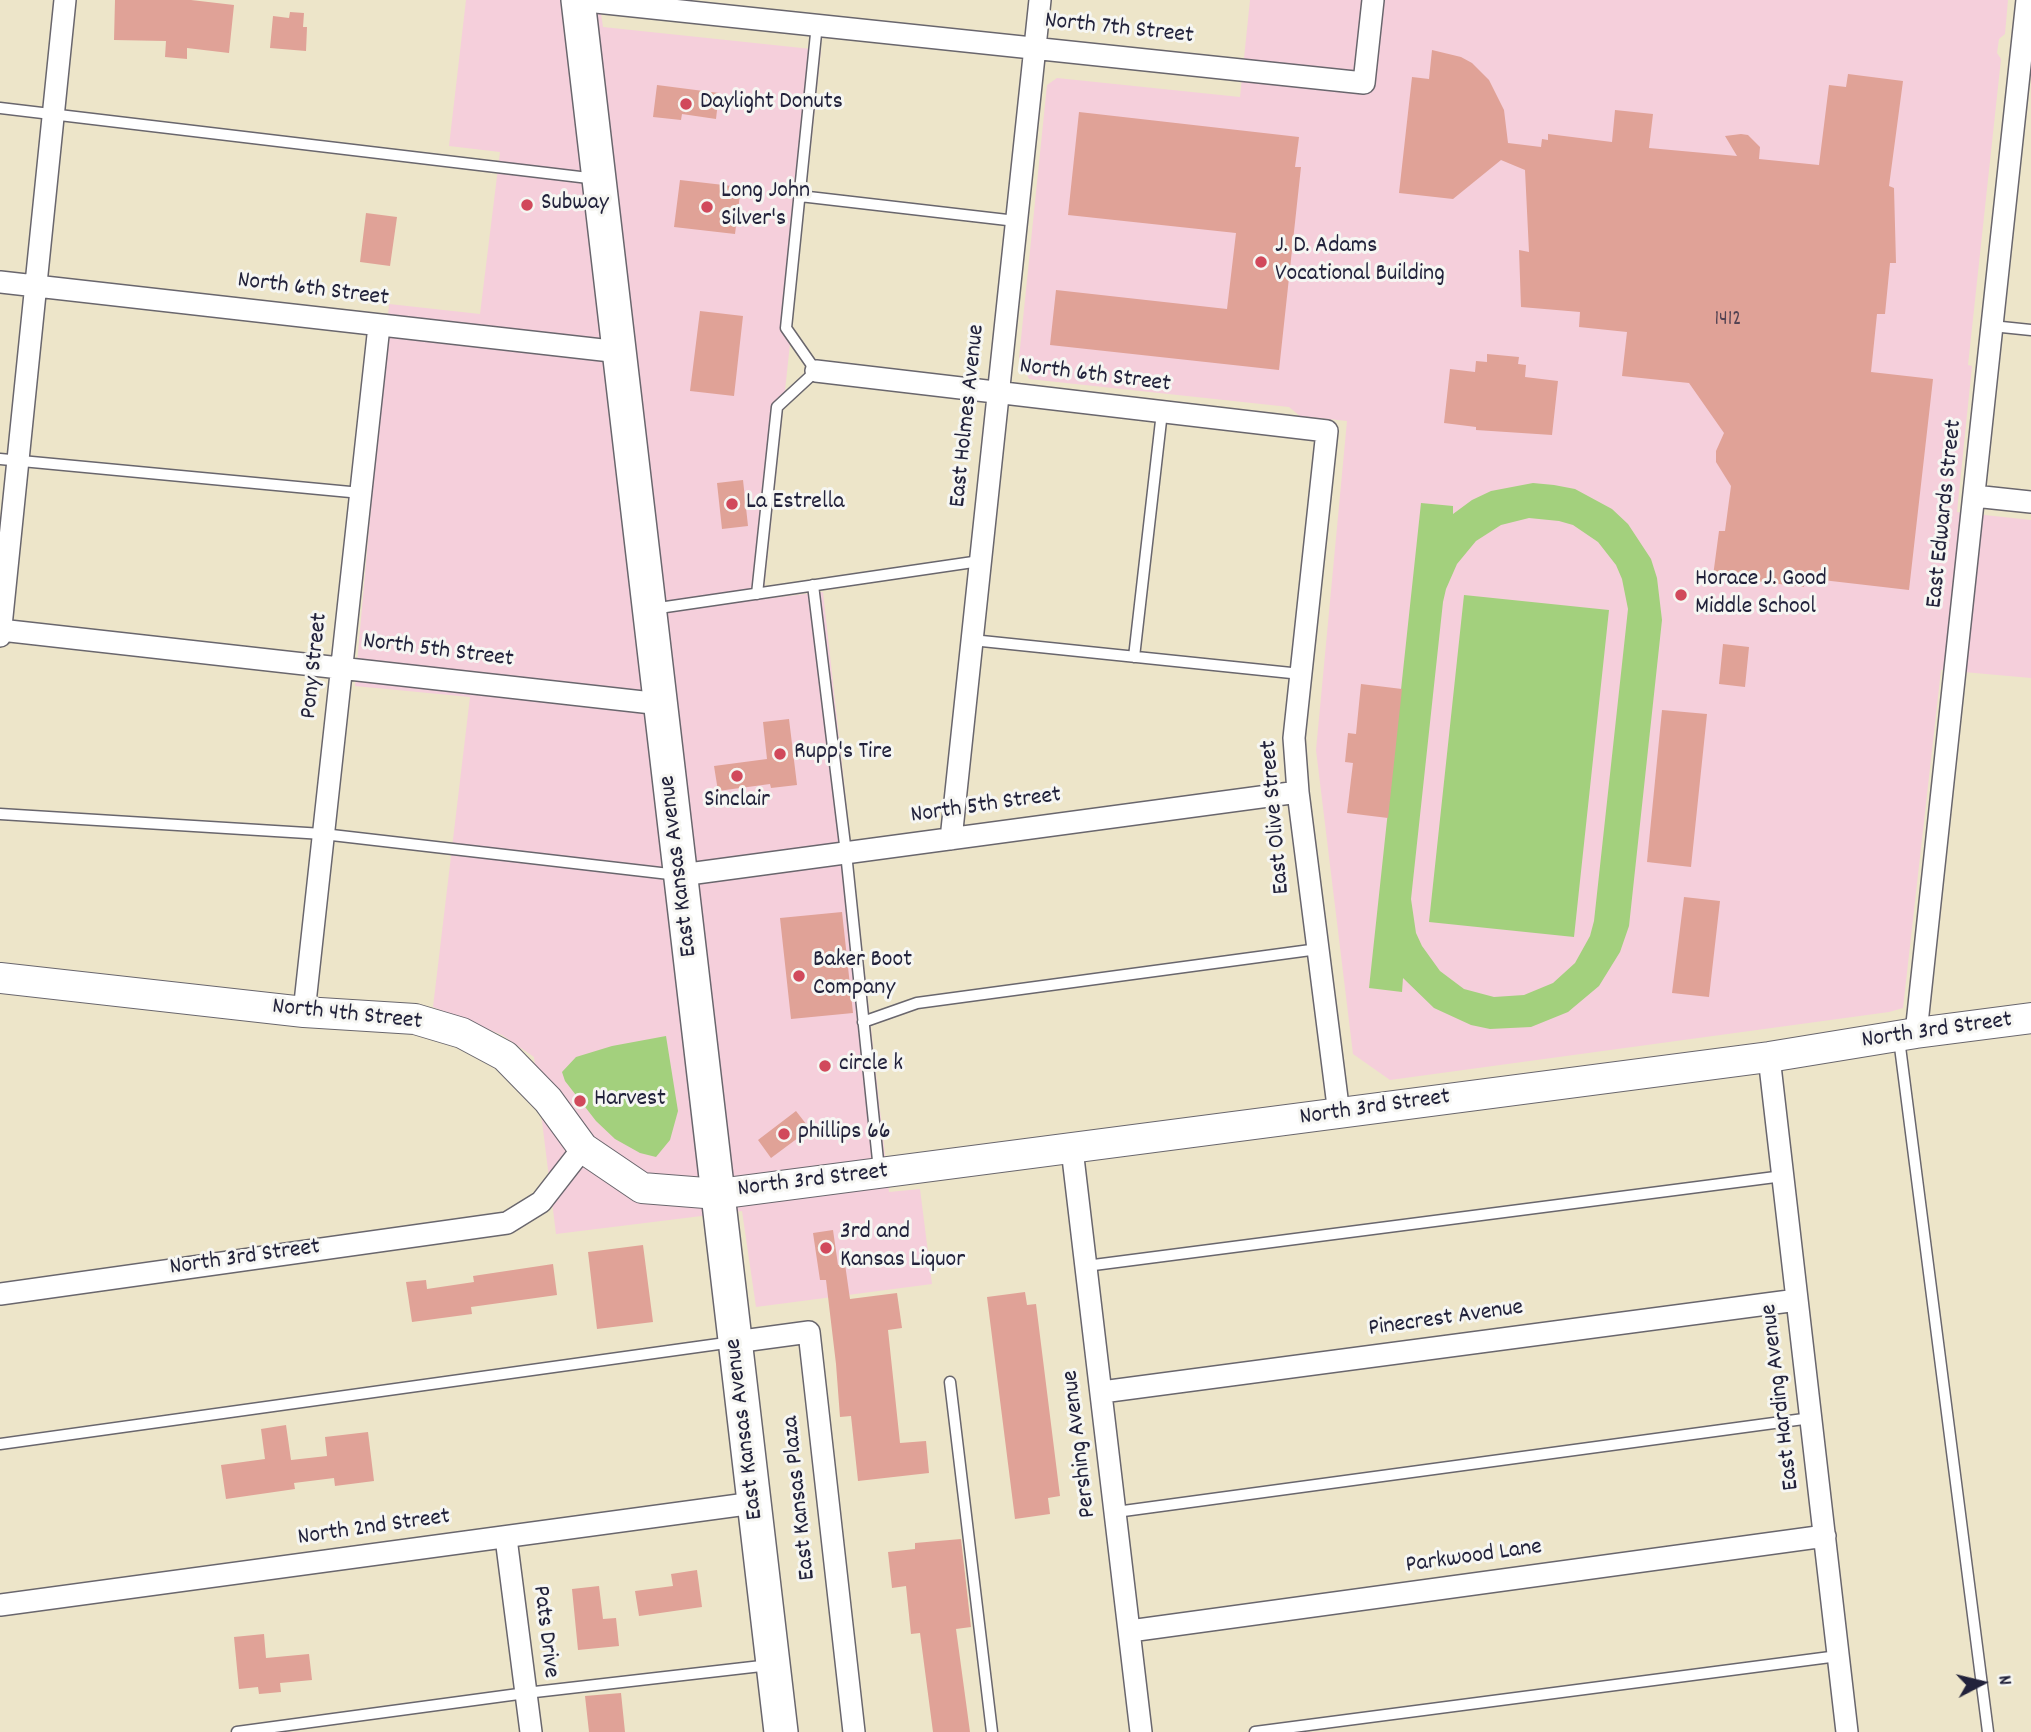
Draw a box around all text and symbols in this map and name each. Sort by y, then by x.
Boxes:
street label: North 7th Street [1043,8,1195,52]
place label: Daylight Donuts [700,90,843,118]
marker: Daylight Donuts [678,96,694,112]
place label: Long John Silver's [721,179,810,235]
place label: Subway [541,191,609,219]
marker: Subway [519,197,535,213]
marker: Long John Silver's [699,199,715,215]
place label: J. D. Adams Vocational Building [1275,234,1445,290]
marker: J. D. Adams Vocational Building [1253,254,1269,270]
street label: North 6th Street [236,267,390,315]
house number: 1412 [1714,308,1742,334]
street label: East Holmes Avenue [945,323,993,509]
street label: North 6th Street [1018,353,1172,401]
street label: East Edwards Street [1922,418,1970,610]
place label: La Estrella [746,490,845,518]
marker: La Estrella [724,496,740,512]
place label: Horace J. Good Middle School [1695,567,1827,623]
marker: Horace J. Good Middle School [1673,587,1689,603]
street label: Pony Street [296,612,336,720]
street label: North 5th Street [361,628,515,676]
street label: East Olive Street [1256,739,1298,895]
place label: Rupp's Tire [794,740,892,768]
marker: Rupp's Tire [772,746,788,762]
marker: Sinclair [729,768,745,784]
street label: East Kansas Avenue [655,774,705,958]
street label: North 5th Street [909,782,1063,832]
place label: Sinclair [704,788,770,816]
place label: Baker Boot Company [813,948,912,1004]
marker: Baker Boot Company [791,968,807,984]
street label: North 4th Street [271,994,423,1038]
street label: North 3rd Street [1860,1007,2014,1057]
place label: circle k [839,1052,903,1080]
marker: circle k [817,1058,833,1074]
street label: North 3rd Street [1298,1084,1452,1134]
place label: Harvest [594,1087,666,1115]
marker: Harvest [572,1093,588,1109]
place label: phillips 66 [798,1120,890,1148]
marker: phillips 66 [776,1126,792,1142]
street label: North 3rd Street [736,1158,890,1206]
place label: 3rd and Kansas Liquor [840,1220,965,1276]
street label: North 3rd Street [168,1234,322,1284]
marker: 3rd and Kansas Liquor [818,1240,834,1256]
street label: Pinecrest Avenue [1367,1295,1525,1345]
street label: East Harding Avenue [1756,1302,1808,1492]
street label: East Kansas Avenue [721,1337,771,1521]
street label: Pershing Avenue [1058,1368,1104,1520]
street label: East Kansas Plaza [778,1414,824,1582]
street label: North 2nd Street [296,1504,452,1554]
street label: Parkwood Lane [1404,1534,1544,1582]
street label: Pats Drive [524,1584,564,1680]
north arrow [1947,1648,2017,1718]
text: N [1989,1674,2017,1687]

